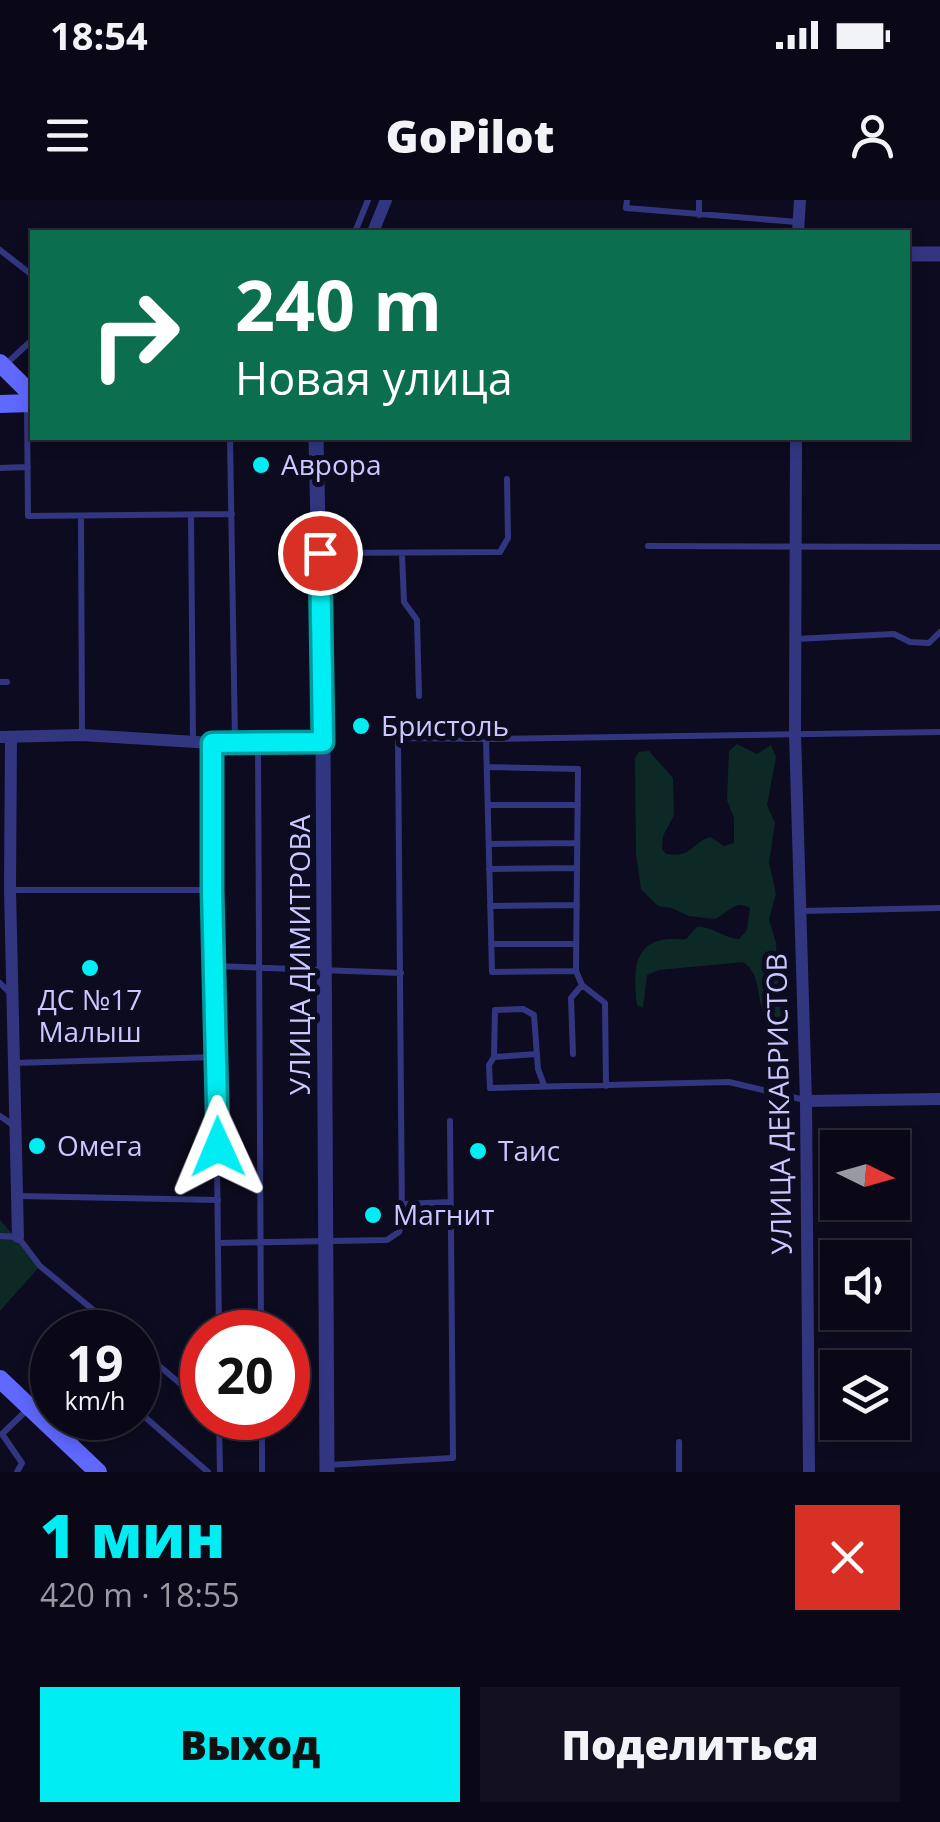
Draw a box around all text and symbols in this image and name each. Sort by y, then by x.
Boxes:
text: 18:54 [50,9,148,61]
text: GoPilot [386,105,554,166]
icon: menu [40,108,95,163]
icon: person [845,108,900,163]
text: 240 m [235,256,442,352]
icon: right [70,270,200,400]
text: Новая улица [235,347,513,408]
place label: Аврора [281,445,381,483]
marker: Аврора [250,454,272,476]
pin [278,511,363,596]
icon: arrive [293,526,348,581]
place label: Бристоль [381,706,509,744]
marker: Бристоль [350,715,372,737]
street label: УЛИЦА ДИМИТРОВА [280,814,318,1095]
street label: УЛИЦА ДЕКАБРИСТОВ [756,953,800,1255]
marker: ДС №17 Малыш [79,957,101,979]
place label: ДС №17 Малыш [38,980,142,1050]
position arrow [166,1095,270,1199]
place label: Омега [57,1126,143,1164]
north arrow [820,1130,910,1220]
map controls [820,1130,910,1440]
place label: Таис [498,1131,560,1169]
marker: Омега [26,1135,48,1157]
marker: Таис [467,1140,489,1162]
place label: Магнит [393,1195,495,1233]
marker: Магнит [362,1204,384,1226]
button: sound [820,1240,910,1330]
speed limit sign: 20 [180,1310,310,1440]
text: 19 [66,1329,124,1397]
button: layers [820,1350,910,1440]
text: km/h [65,1383,125,1417]
text: 1 мин [40,1494,225,1576]
button: close [795,1505,900,1610]
text: 420 m · 18:55 [40,1573,239,1616]
button: Выход [40,1687,460,1802]
button: Поделиться [480,1687,900,1802]

